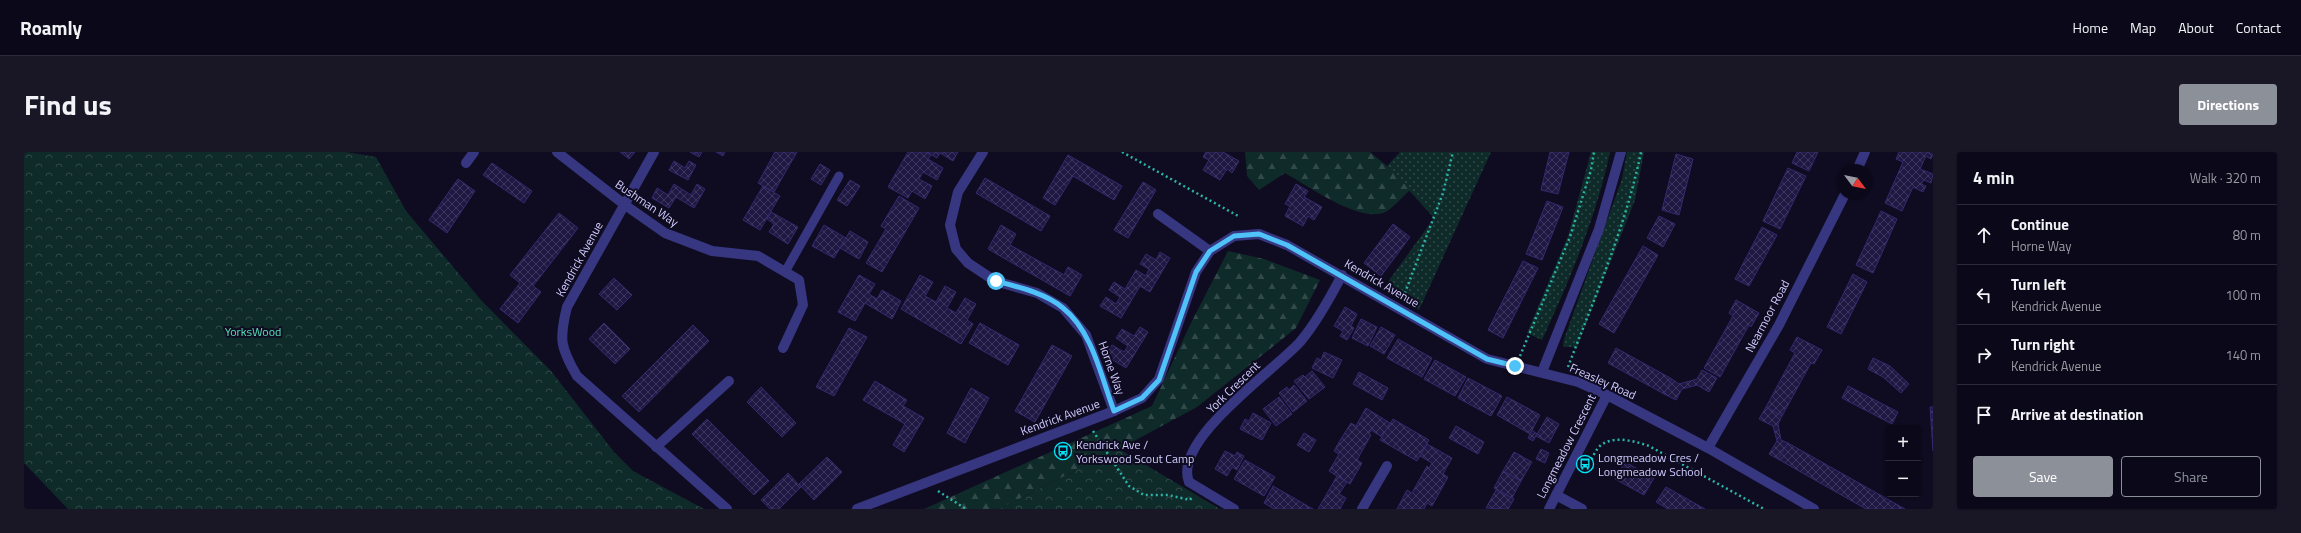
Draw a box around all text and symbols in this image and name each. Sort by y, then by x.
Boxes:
text: Roamly [20,13,82,42]
text: Home [2073,17,2108,38]
text: Map [2130,17,2156,38]
text: About [2178,17,2214,38]
text: Contact [2236,17,2281,38]
text: Find us [24,83,112,126]
button: Directions [2179,84,2277,125]
north arrow [1837,164,1873,200]
text: 4 min [1973,165,2014,191]
text: Walk · 320 m [2190,168,2261,188]
street label: Bushman Way [611,175,683,231]
text: Continue [2011,213,2069,236]
street label: Kendrick Avenue [550,218,608,300]
icon: ahead [1973,224,1995,246]
text: 80 m [2233,225,2261,245]
text: Horne Way [2011,236,2072,256]
street label: Kendrick Avenue [1341,254,1423,312]
route start [987,272,1005,290]
text: Turn left [2011,273,2066,296]
street label: Nearmoor Road [1740,276,1794,356]
icon: left [1973,284,1995,306]
text: 100 m [2225,285,2261,305]
text: Kendrick Avenue [2011,296,2101,316]
park label: YorksWood [225,322,281,341]
text: Turn right [2011,333,2075,356]
street label: Horne Way [1094,338,1131,398]
icon: right [1973,344,1995,366]
text: 140 m [2225,345,2261,365]
street label: York Crescent [1202,356,1265,418]
text: Kendrick Avenue [2011,356,2101,376]
route end [1506,357,1524,375]
street label: Freasley Road [1567,358,1639,404]
street label: Longmeadow Crescent [1531,390,1601,502]
street label: Kendrick Avenue [1018,394,1102,440]
text: Arrive at destination [2011,403,2144,426]
icon: arrive [1973,404,1995,426]
map controls [1885,425,1921,497]
button: + [1885,425,1921,461]
place label: Kendrick Ave / Yorkswood Scout Camp [1076,435,1194,468]
bus stop icon: Kendrick Ave / Yorkswood Scout Camp [1053,441,1073,461]
place label: Longmeadow Cres / Longmeadow School [1598,448,1703,481]
bus stop icon: Longmeadow Cres / Longmeadow School [1575,454,1595,474]
button: Save [1973,456,2113,497]
button: Share [2121,456,2261,497]
button: − [1885,461,1921,497]

